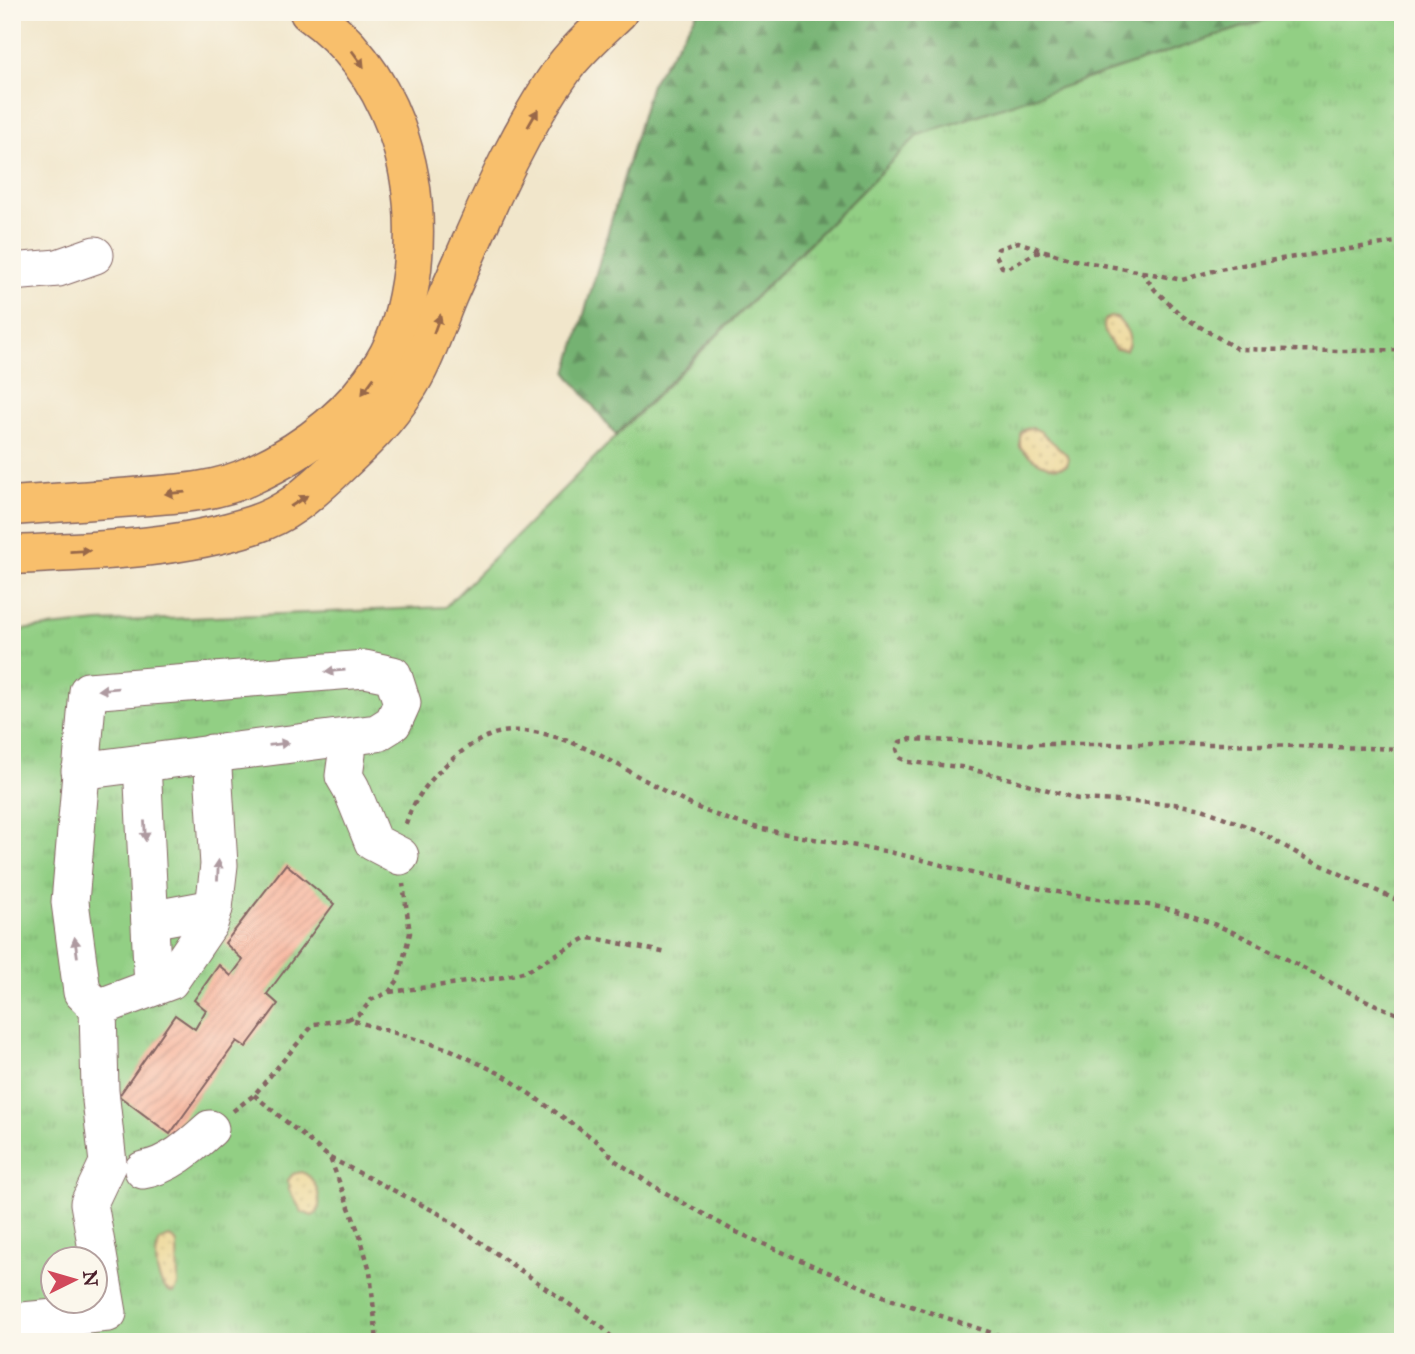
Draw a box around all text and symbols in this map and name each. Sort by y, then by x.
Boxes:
one-way arrow [351,50,365,68]
one-way arrow [526,109,539,128]
one-way arrow [432,314,443,335]
one-way arrow [361,377,375,395]
one-way arrow [164,488,186,499]
one-way arrow [290,494,309,507]
one-way arrow [70,546,92,557]
one-way arrow [324,666,346,677]
one-way arrow [97,684,119,695]
one-way arrow [268,739,290,750]
one-way arrow [140,820,151,842]
one-way arrow [212,859,223,881]
one-way arrow [70,936,81,958]
north arrow [38,1246,108,1316]
text: N [78,1270,103,1288]

